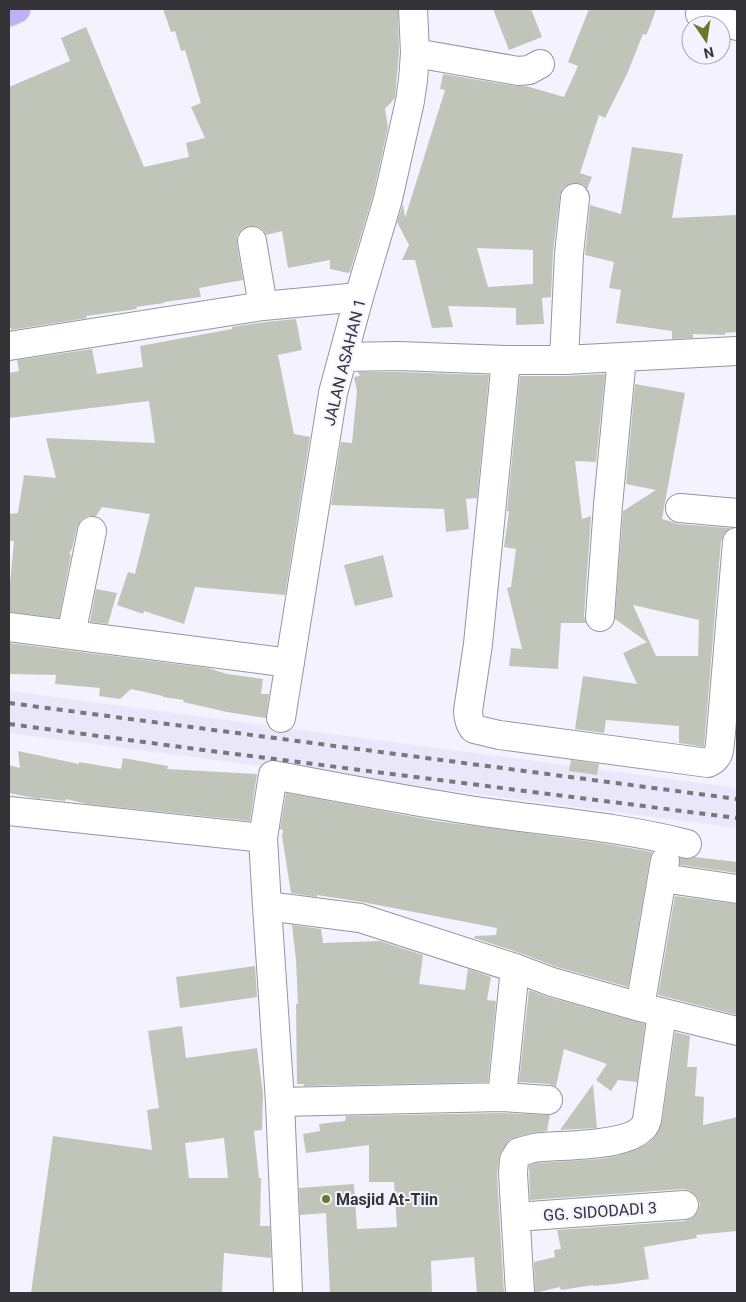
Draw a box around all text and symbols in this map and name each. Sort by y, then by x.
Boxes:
north arrow [681,15,731,65]
text: N [702,44,716,62]
street label: JALAN ASAHAN 1 [319,297,369,428]
place label: Masjid At-Tiin [336,1190,438,1209]
marker: Masjid At-Tiin [320,1193,332,1205]
street label: GG. SIDODADI 3 [543,1198,658,1225]

